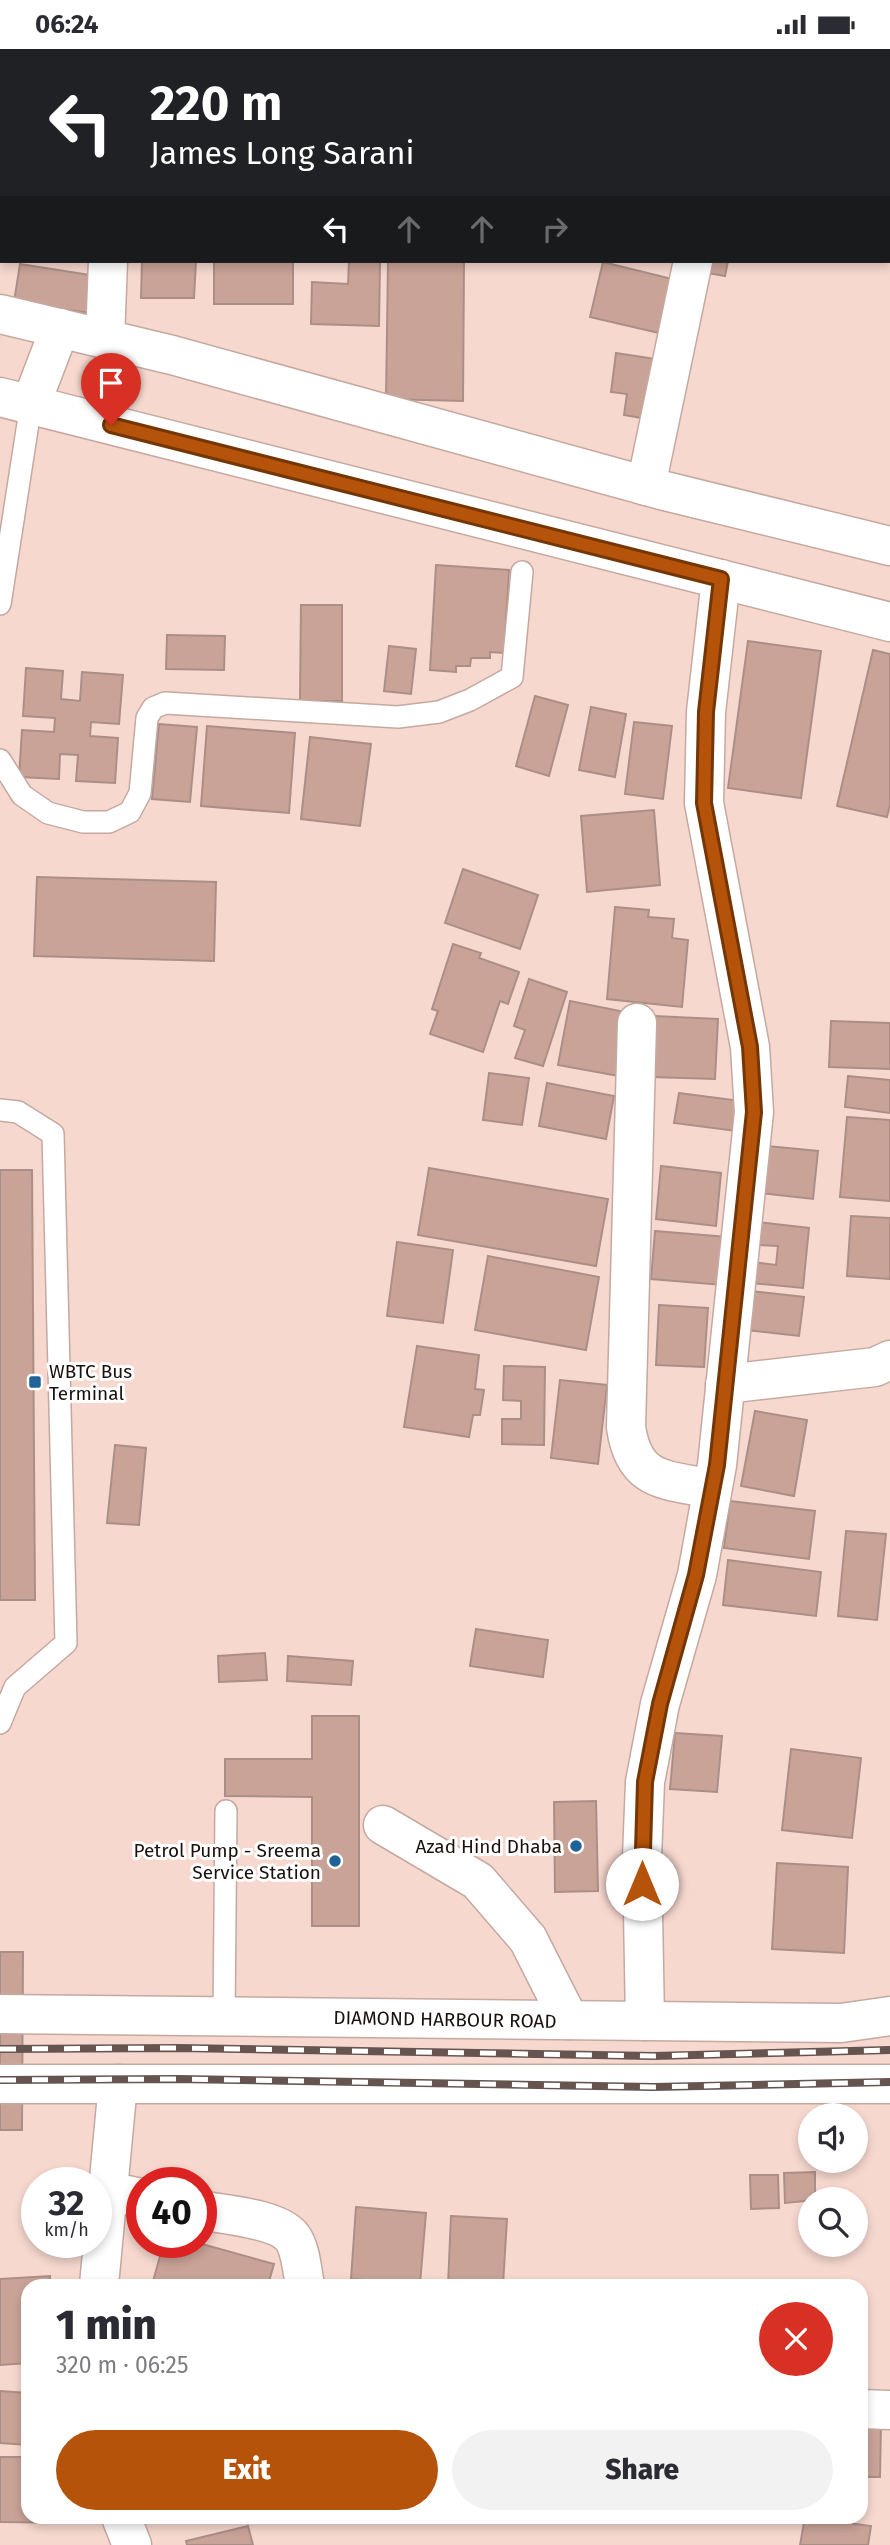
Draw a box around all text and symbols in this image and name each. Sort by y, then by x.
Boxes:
text: 06:24 [35,9,99,40]
text: 220 m [150,74,282,133]
icon: left [35,77,126,168]
text: James Long Sarani [150,134,414,172]
icon: left [317,210,355,248]
icon: ahead [390,210,428,248]
icon: ahead [463,210,501,248]
icon: right [536,210,574,248]
pin [81,353,141,425]
icon: arrive [92,364,130,402]
place label: WBTC Bus Terminal [49,1360,132,1405]
marker: WBTC Bus Terminal [27,1374,43,1390]
place label: Azad Hind Dhaba [415,1835,562,1858]
marker: Azad Hind Dhaba [568,1838,584,1854]
place label: Petrol Pump - Sreema Service Station [134,1839,321,1884]
position arrow [605,1847,679,1921]
marker: Petrol Pump - Sreema Service Station [327,1853,343,1869]
street label: DIAMOND HARBOUR ROAD [333,2006,557,2033]
map controls [798,2103,868,2257]
button: sound [798,2103,868,2173]
speed limit sign: 40 [126,2167,217,2258]
text: 32 [49,2182,84,2224]
button: search [798,2187,868,2257]
text: km/h [44,2219,89,2241]
text: 1 min [56,2300,157,2350]
button: close [759,2302,833,2376]
text: 320 m · 06:25 [56,2351,189,2379]
button: Exit [56,2430,438,2510]
button: Share [452,2430,833,2510]

